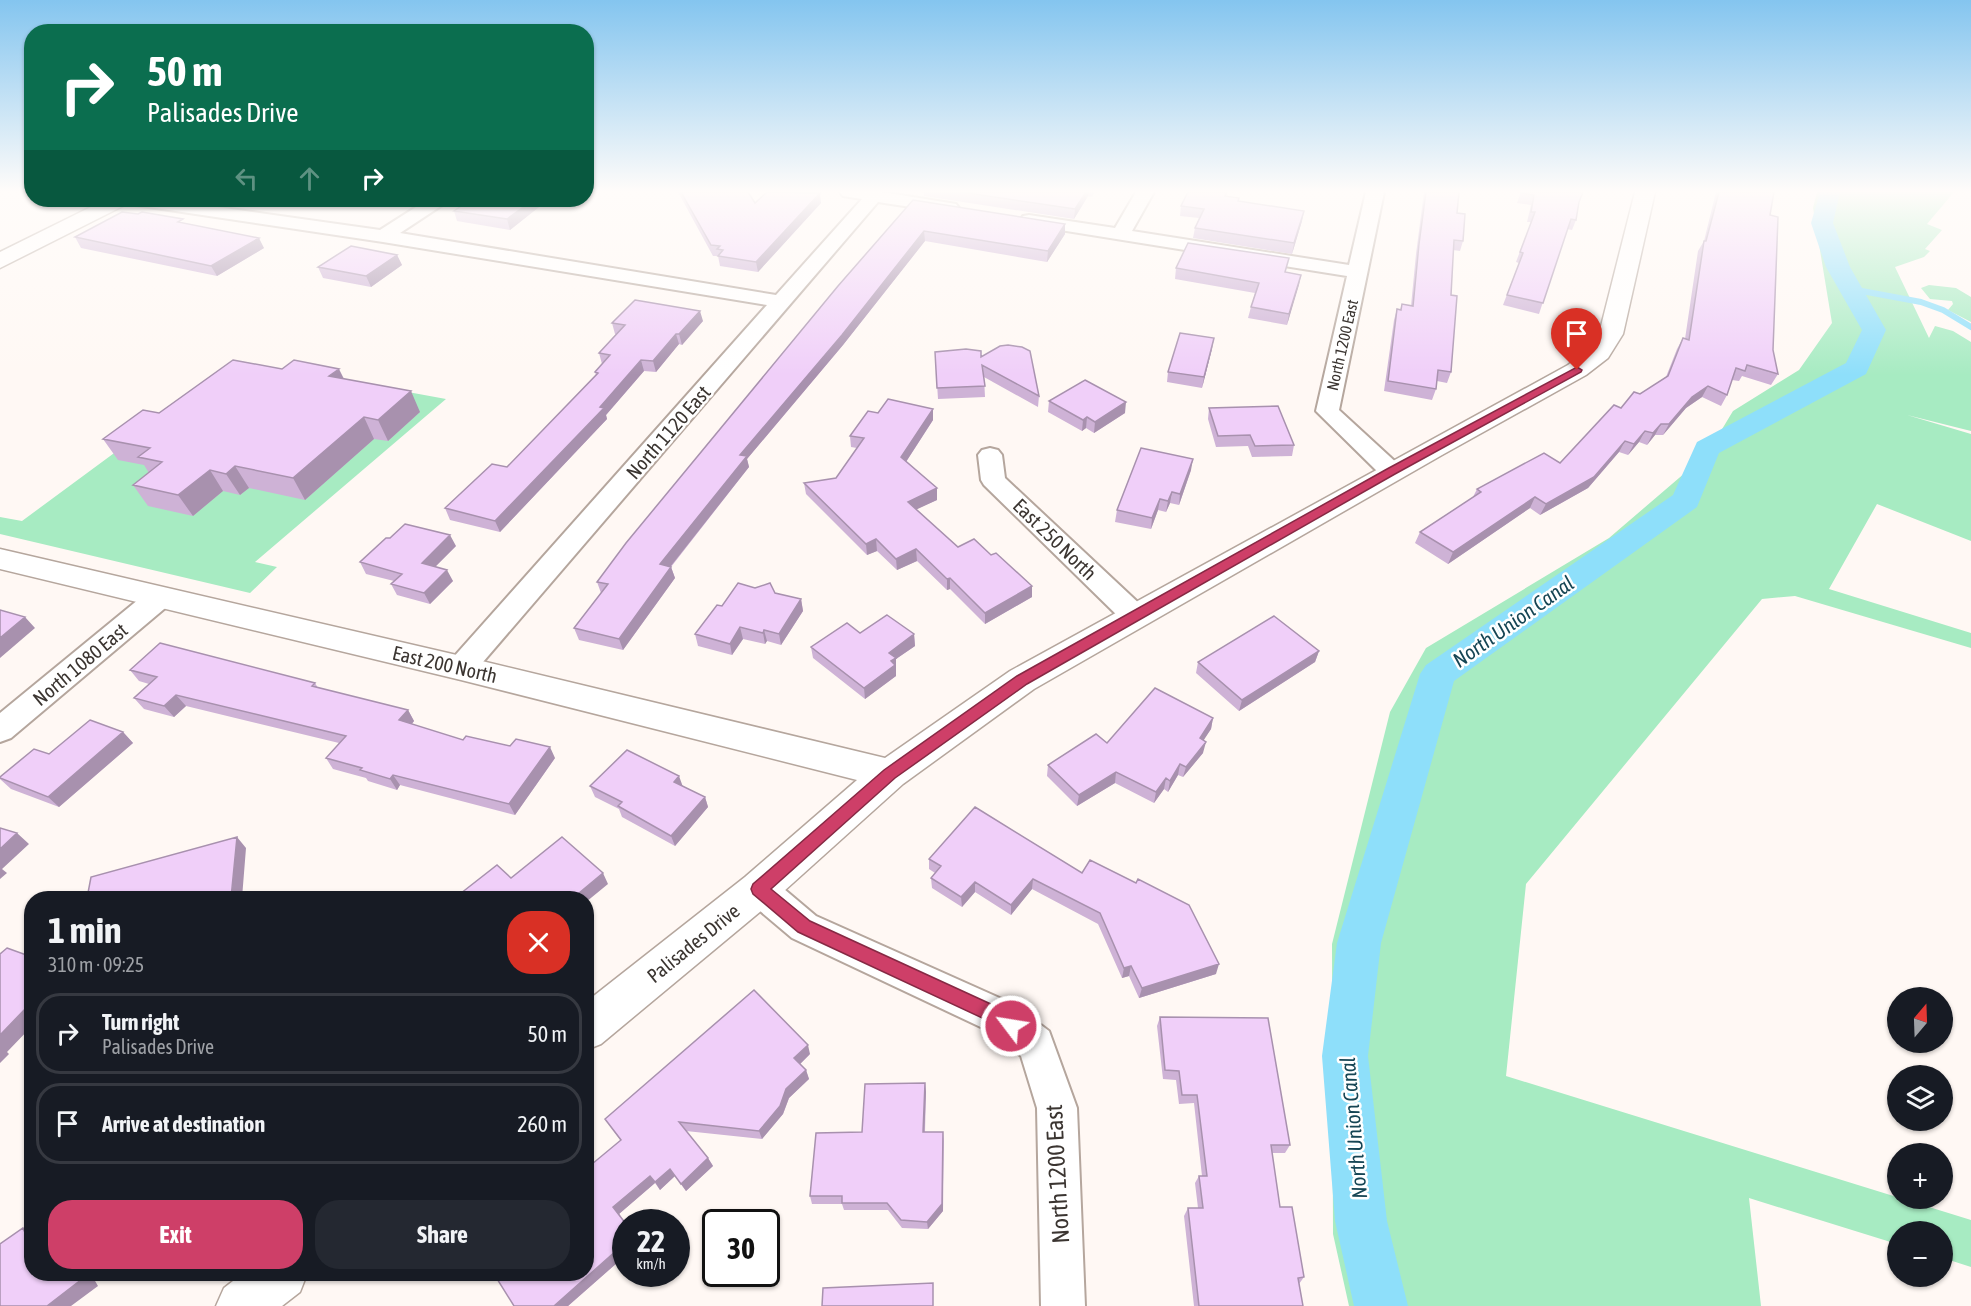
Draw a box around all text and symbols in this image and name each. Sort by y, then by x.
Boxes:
text: 50 m [147,47,222,95]
icon: right [48,48,126,126]
text: Palisades Drive [147,97,298,128]
icon: left [230,162,263,195]
icon: ahead [293,162,326,195]
icon: right [356,162,389,195]
street label: North 1200 East [1323,297,1361,392]
pin [1551,308,1602,370]
icon: arrive [1560,317,1593,350]
street label: North 1120 East [621,380,715,483]
street label: East 250 North [1009,494,1101,584]
water label: North Union Canal [1448,570,1578,672]
street label: North 1080 East [28,618,132,710]
street label: East 200 North [390,641,500,687]
street label: Palisades Drive [642,899,744,987]
text: 1 min [48,909,122,951]
button: close [507,911,570,974]
text: 310 m · 09:25 [48,953,144,976]
north arrow [1887,987,1953,1053]
map controls [1887,987,1953,1287]
position arrow [979,994,1043,1058]
text: Turn right [102,1009,179,1035]
icon: right [51,1017,84,1050]
text: 50 m [527,1021,567,1047]
text: Palisades Drive [102,1035,214,1058]
water label: North Union Canal [1335,1056,1371,1200]
button: layers [1887,1065,1953,1131]
street label: North 1200 East [1040,1104,1074,1244]
icon: arrive [51,1107,84,1140]
text: Arrive at destination [102,1111,265,1137]
text: 260 m [517,1111,567,1137]
button: + [1887,1143,1953,1209]
button: Exit [48,1200,303,1269]
button: Share [315,1200,570,1269]
speed limit sign: 30 [702,1209,780,1287]
button: − [1887,1221,1953,1287]
text: 22 [637,1224,665,1258]
text: km/h [636,1255,666,1272]

